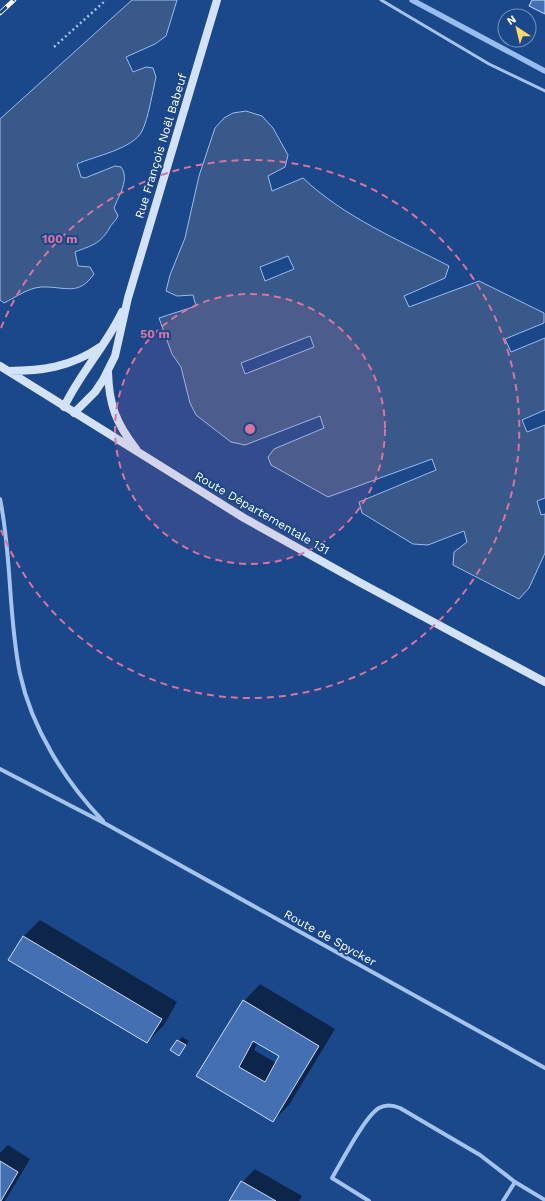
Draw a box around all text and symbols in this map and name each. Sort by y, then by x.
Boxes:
north arrow [497,8,537,48]
text: N [504,13,519,28]
street label: Rue François Noël Babeuf [132,72,190,220]
text: 100 m [42,232,78,246]
text: 50 m [140,327,170,341]
centre of rings [243,422,257,436]
street label: Route Départementale 131 [192,469,332,557]
street label: Route de Spycker [281,907,379,969]

